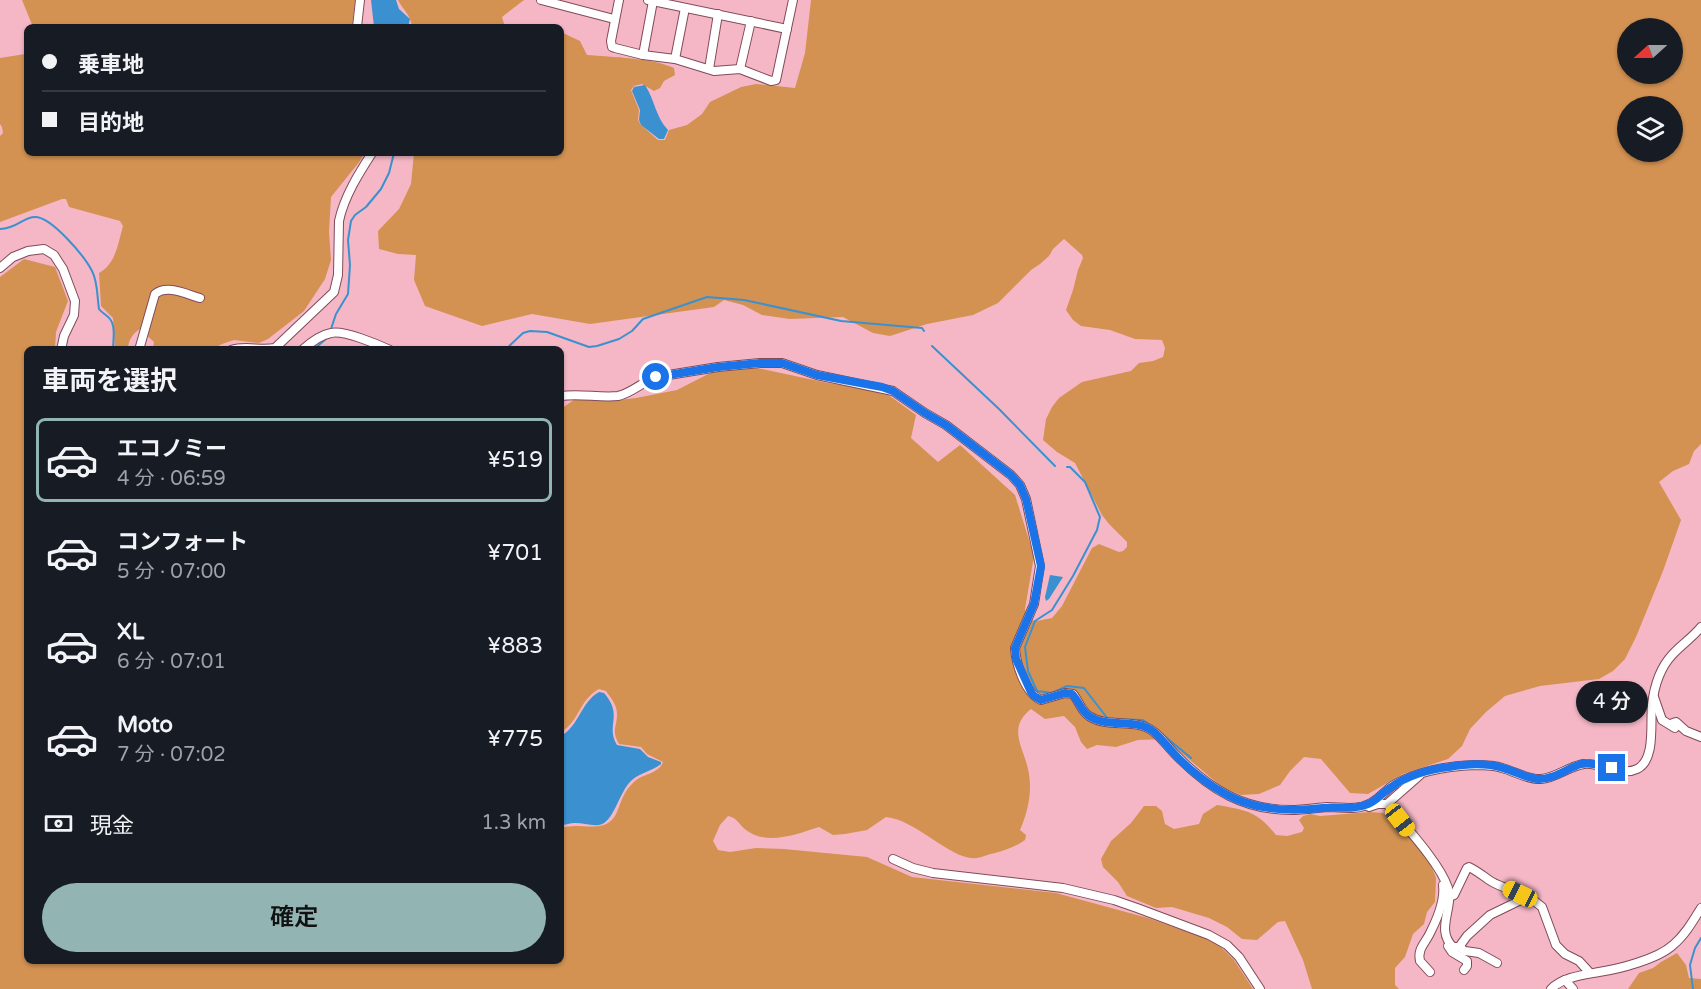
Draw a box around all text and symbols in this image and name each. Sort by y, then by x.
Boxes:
north arrow [1617,18,1683,84]
map controls [1617,18,1683,162]
text: 乗車地 [78,52,144,78]
button: layers [1617,96,1683,162]
text: 目的地 [78,110,144,136]
route start [642,363,669,390]
text: 車両を選択 [42,365,177,398]
icon: car [45,433,99,487]
text: エコノミー [117,436,227,462]
text: ¥519 [487,447,543,473]
text: 4 分 · 06:59 [117,467,226,491]
icon: car [45,526,99,580]
text: コンフォート [117,529,248,555]
text: ¥701 [487,540,543,566]
text: 5 分 · 07:00 [117,560,226,584]
icon: car [45,619,99,673]
text: XL [117,619,144,645]
text: ¥883 [487,633,543,659]
text: 6 分 · 07:01 [117,650,226,674]
callout: 4 分 [1576,681,1648,723]
text: 4 分 [1593,690,1631,714]
icon: car [45,712,99,766]
text: Moto [117,712,173,738]
text: ¥775 [487,726,543,752]
text: 7 分 · 07:02 [117,743,226,767]
route end [1598,754,1625,781]
car [1382,800,1418,840]
icon: cash [42,807,75,840]
text: 1.3 km [481,811,546,835]
text: 現金 [90,813,134,839]
car [1500,878,1540,910]
button: 確定 [42,883,546,952]

